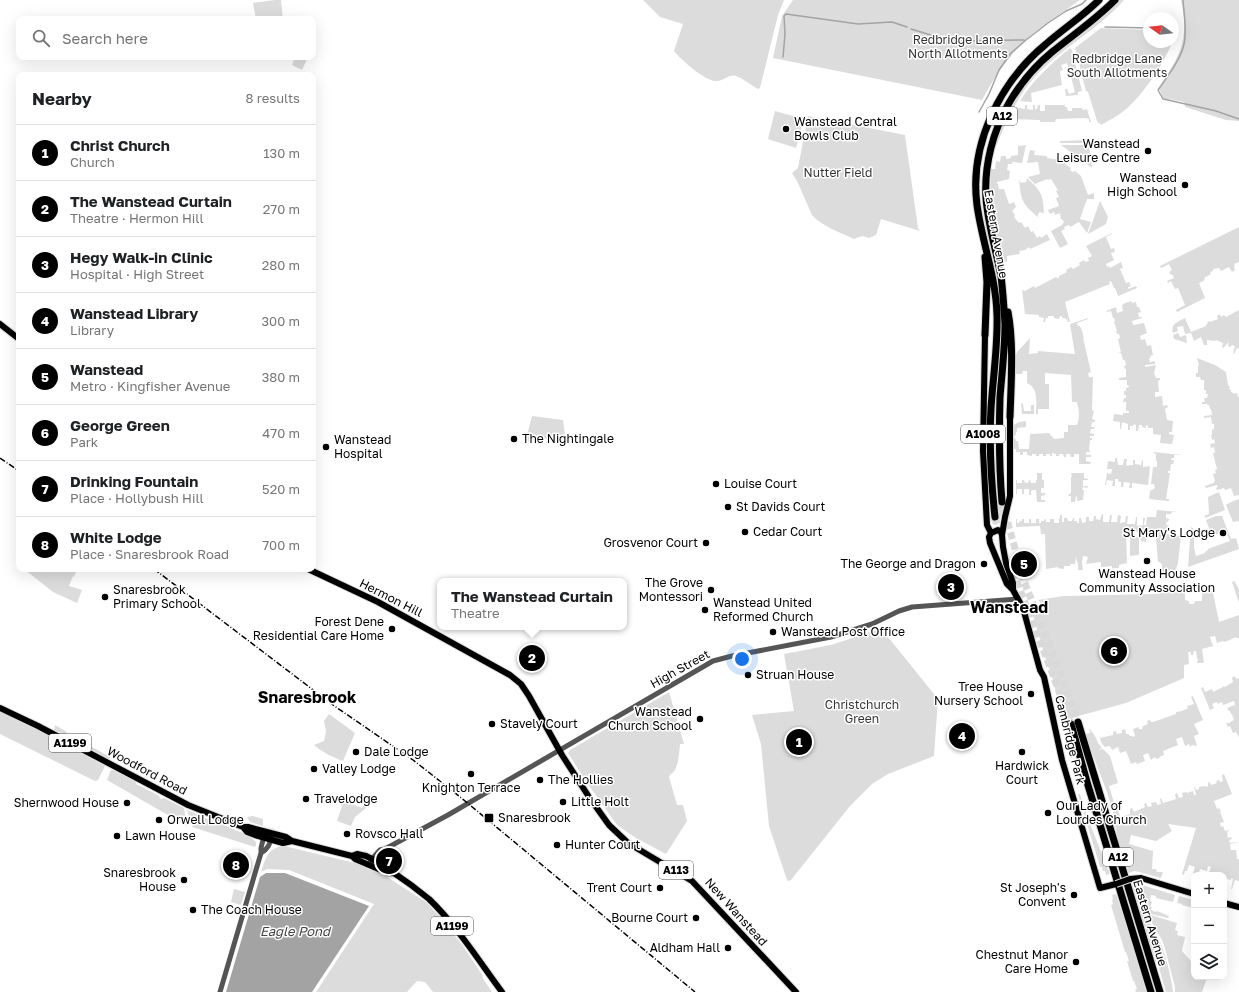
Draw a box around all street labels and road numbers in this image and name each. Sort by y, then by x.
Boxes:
road number: A12 [987,107,1017,125]
street label: Eastern Avenue [981,189,1012,279]
road number: A1008 [961,425,1005,443]
street label: Hermon Hill [357,575,426,620]
street label: High Street [647,646,712,691]
street label: Cambridge Park [1052,694,1089,786]
road number: A1199 [49,734,91,752]
street label: Woodford Road [105,743,190,798]
road number: A12 [1103,848,1133,866]
road number: A113 [659,861,693,879]
street label: New Wanstead [702,875,771,949]
street label: Eastern Avenue [1130,878,1171,968]
road number: A1199 [431,917,473,935]

